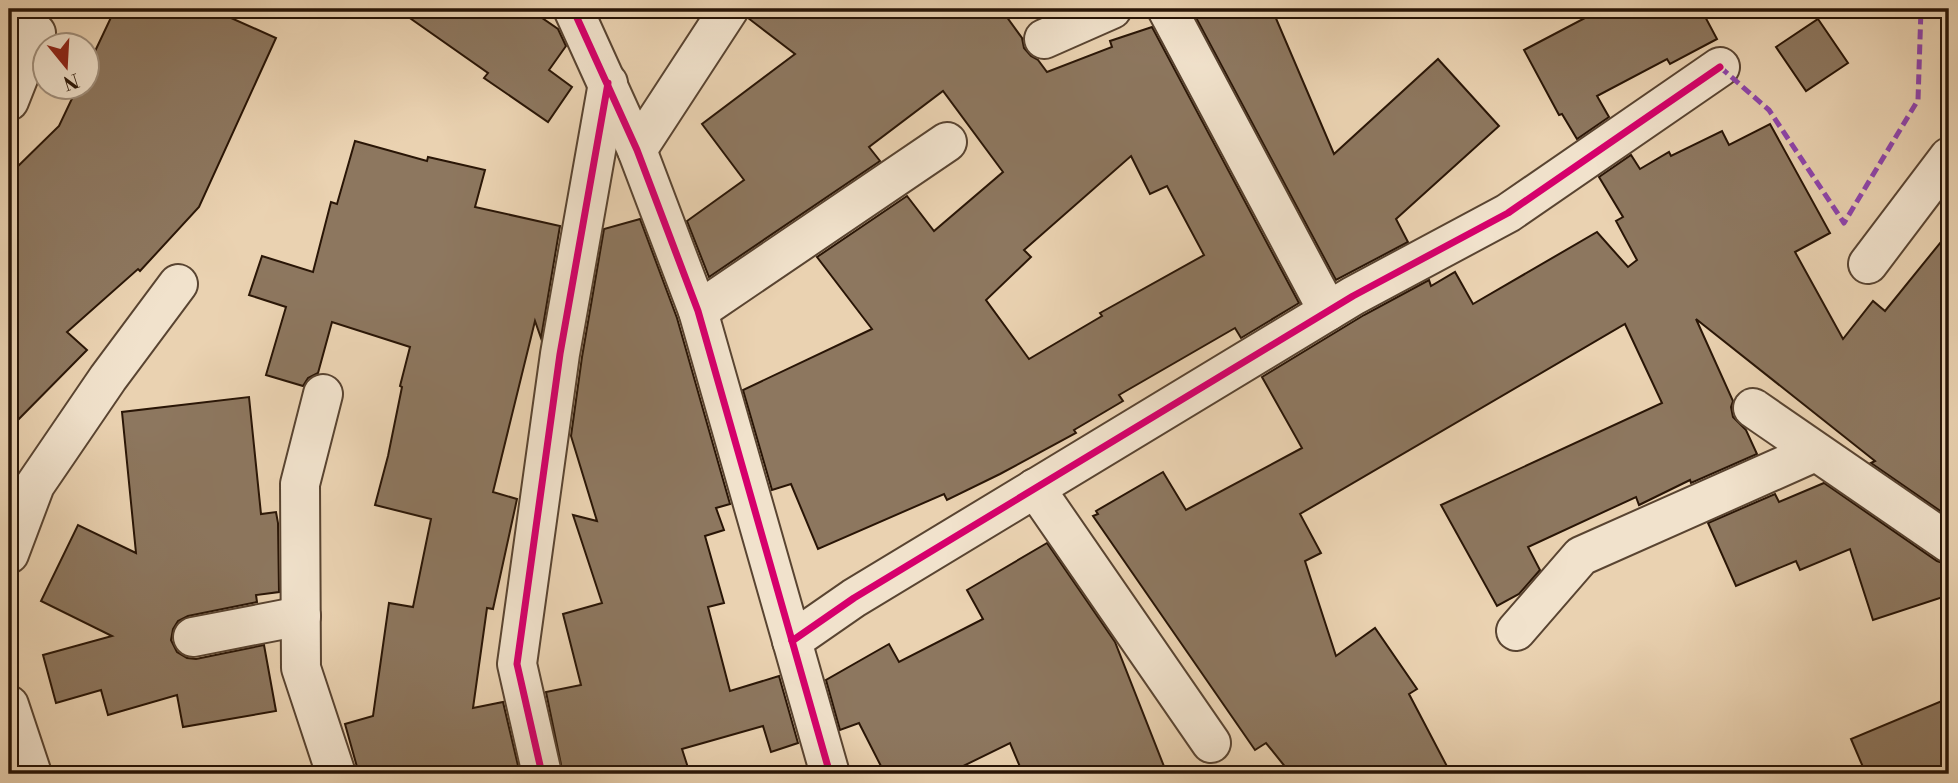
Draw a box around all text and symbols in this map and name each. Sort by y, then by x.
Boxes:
north arrow [32,32,102,102]
text: N [60,67,82,95]

